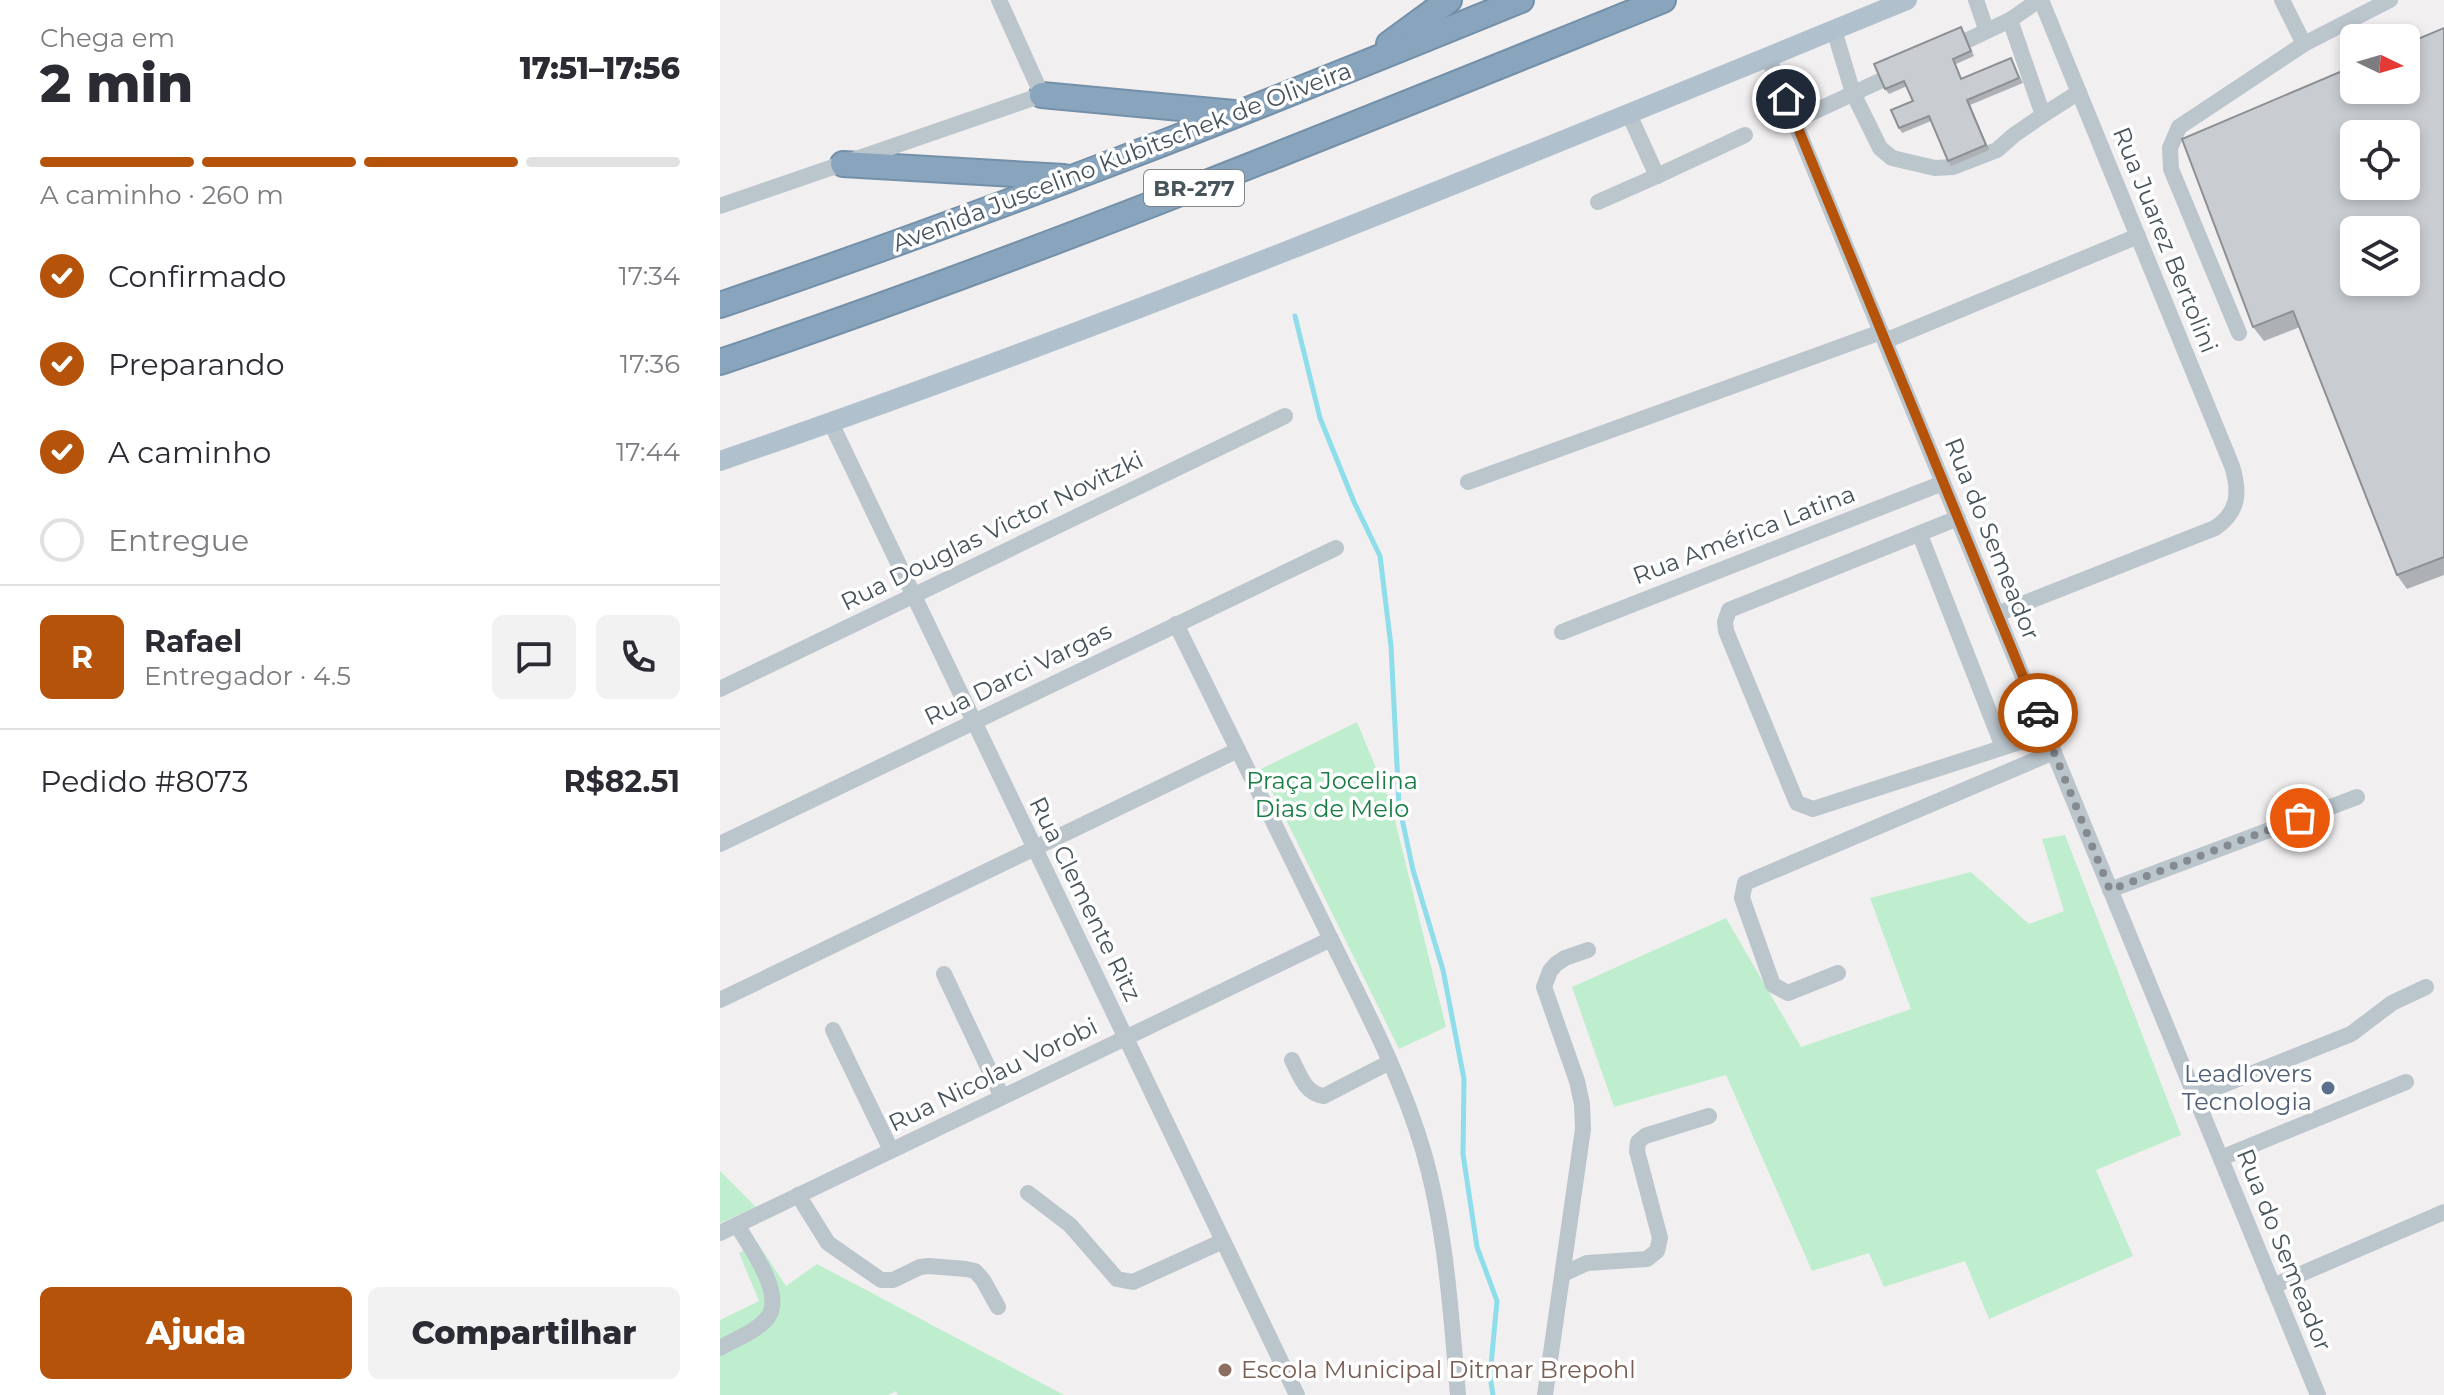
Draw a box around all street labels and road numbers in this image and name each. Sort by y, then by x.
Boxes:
street label: Avenida Juscelino Kubitschek de Oliveira [888,55,1355,258]
street label: Rua Juarez Bertolini [2107,123,2224,357]
road number: BR-277 [1144,170,1244,206]
street label: Rua do Semeador [1939,433,2046,644]
street label: Rua Douglas Victor Novitzki [836,445,1148,617]
street label: Rua América Latina [1629,479,1859,590]
street label: Rua Darci Vargas [920,616,1116,731]
street label: Rua Clemente Ritz [1023,792,1148,1006]
street label: Rua Nicolau Vorobi [884,1011,1102,1138]
street label: Rua do Semeador [2231,1144,2338,1355]

